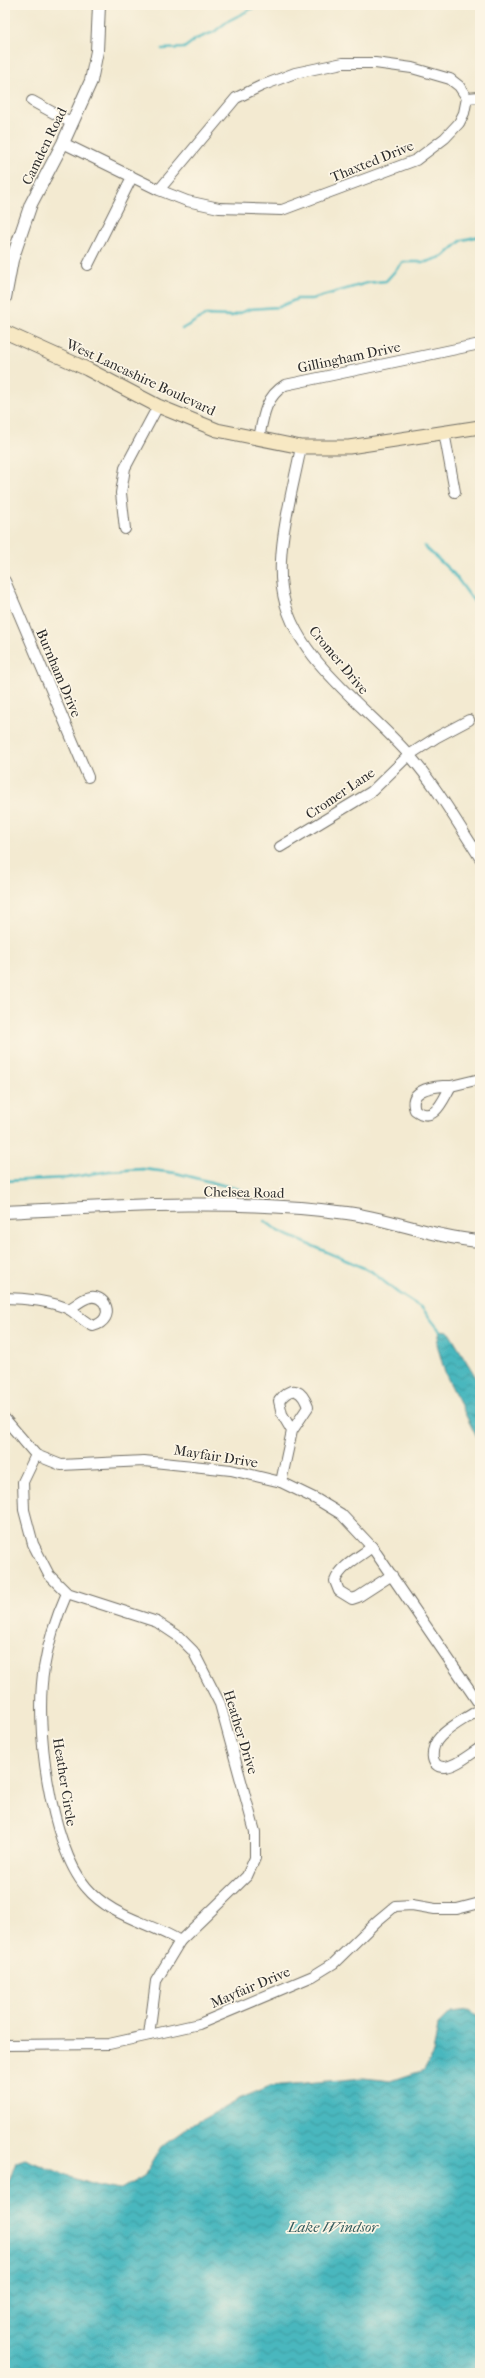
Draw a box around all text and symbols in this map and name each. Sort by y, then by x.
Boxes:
street label: Camden Road [18,104,71,188]
street label: Thaxted Drive [328,137,416,186]
street label: West Lancashire Boulevard [63,335,218,420]
street label: Gillingham Drive [296,338,402,377]
street label: Cromer Drive [305,623,372,698]
street label: Burnham Drive [32,626,85,720]
street label: Cromer Lane [302,764,378,823]
street label: Chelsea Road [203,1183,285,1202]
street label: Mayfair Drive [173,1441,259,1472]
street label: Heather Drive [220,1688,261,1776]
street label: Heather Circle [49,1737,80,1828]
street label: Mayfair Drive [208,1963,293,2012]
water label: Lake Windsor [287,2218,379,2236]

